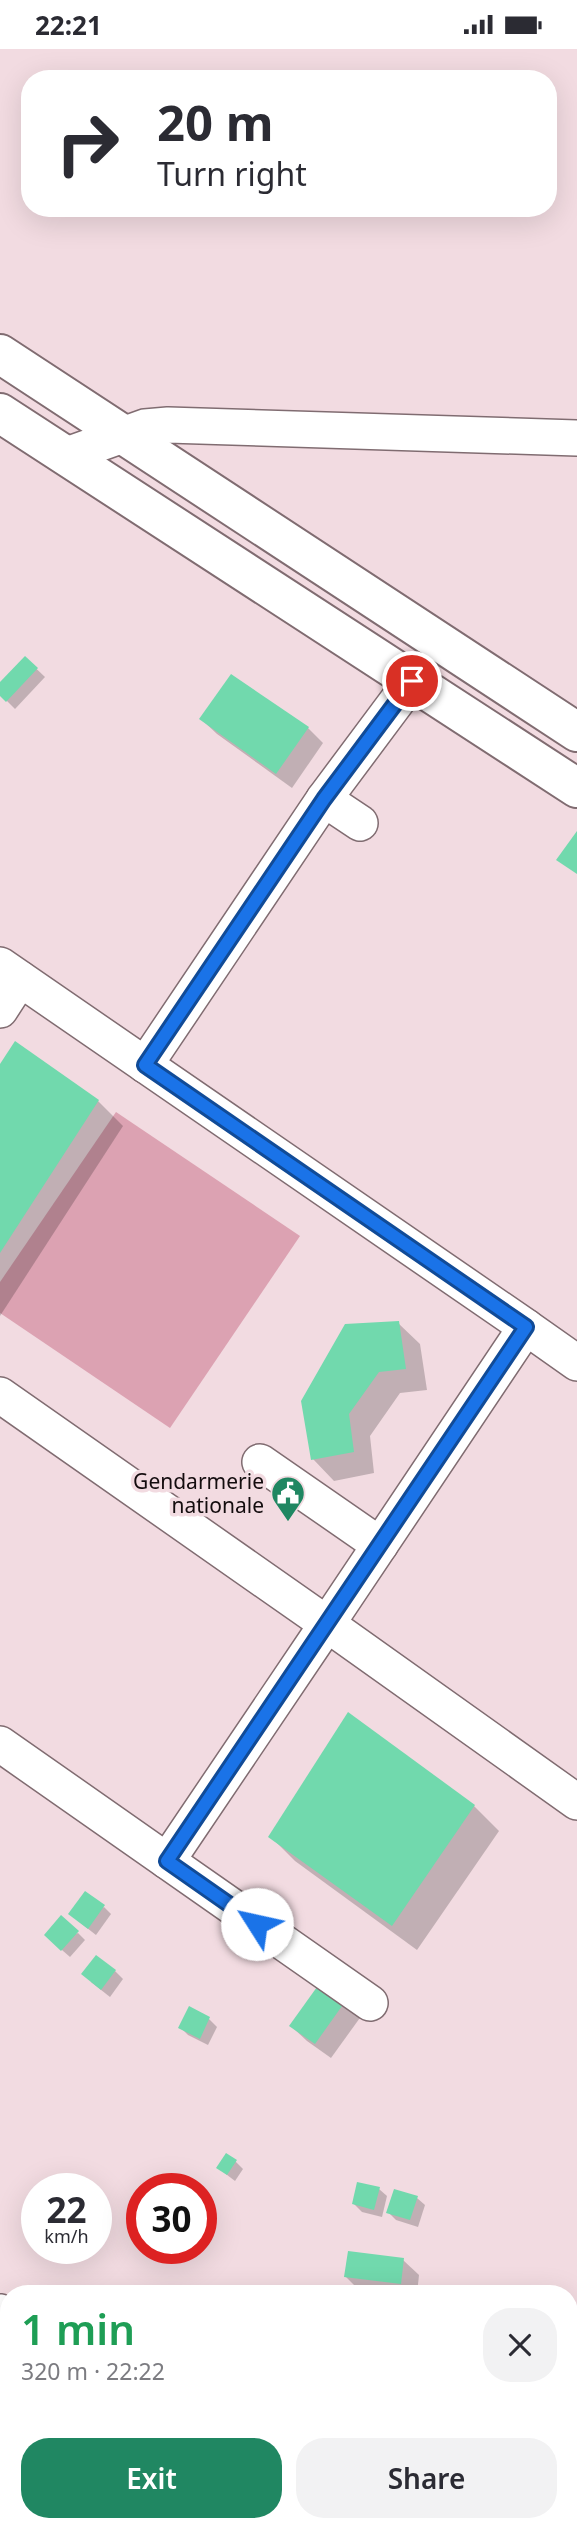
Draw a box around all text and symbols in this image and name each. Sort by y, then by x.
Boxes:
text: 22:21 [35,7,102,43]
text: 20 m [157,89,274,155]
icon: right [42,98,133,189]
text: Turn right [157,152,307,195]
pin [382,651,442,711]
icon: arrive [393,662,431,700]
place label: Gendarmerie nationale [133,1467,264,1519]
public building icon: Gendarmerie nationale [269,1474,307,1523]
position arrow [220,1887,294,1961]
speed limit sign: 30 [126,2173,217,2264]
text: 22 [46,2186,87,2233]
text: km/h [44,2224,89,2248]
text: 1 min [21,2300,135,2357]
button: close [483,2308,557,2382]
text: 320 m · 22:22 [21,2355,165,2387]
button: Exit [21,2438,282,2518]
button: Share [296,2438,557,2518]

